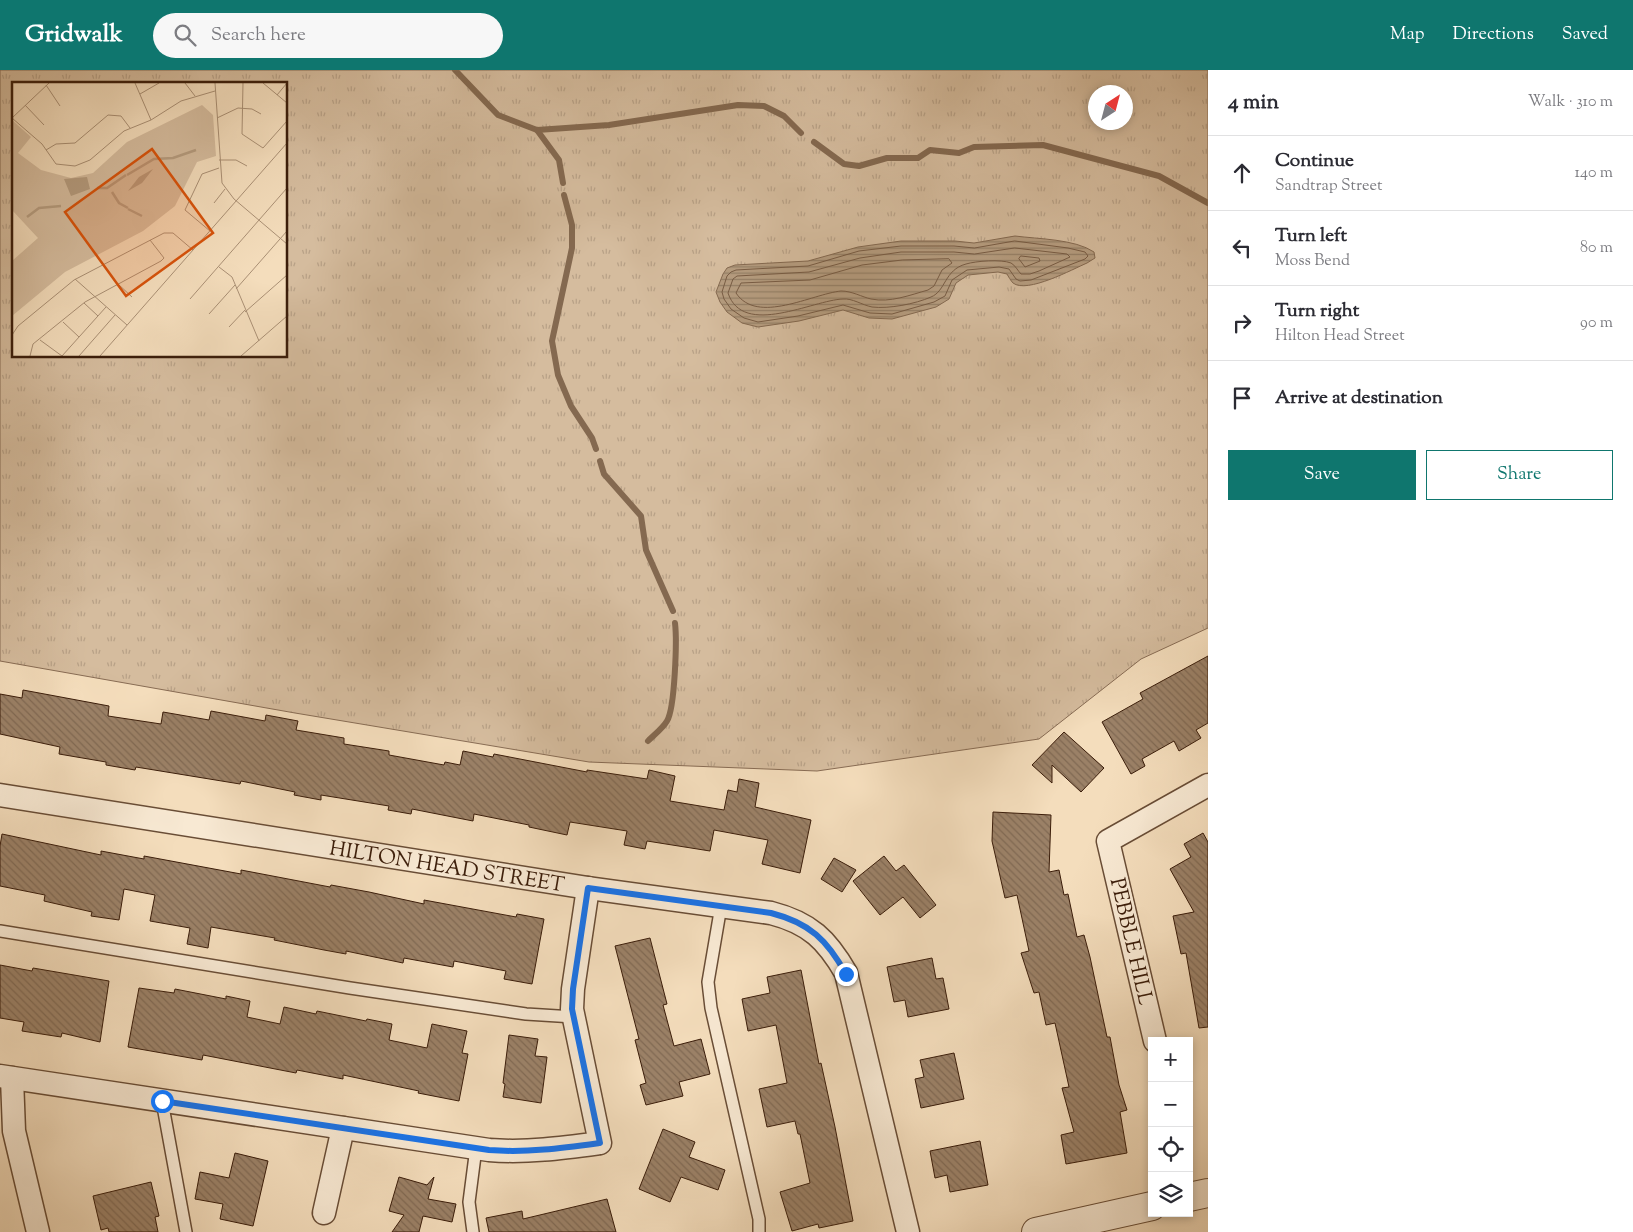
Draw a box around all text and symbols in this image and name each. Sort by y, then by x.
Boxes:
search box [153,13,503,58]
text: Gridwalk [25,18,123,52]
icon: search [171,21,199,49]
text: Search here [211,22,306,49]
text: Map [1390,22,1425,48]
text: Directions [1453,22,1534,48]
text: Saved [1562,22,1608,48]
inset map [12,82,288,358]
north arrow [1088,85,1133,130]
text: 4 min [1228,88,1279,118]
text: Walk · 310 m [1528,91,1613,114]
text: Continue [1275,148,1354,175]
icon: ahead [1228,159,1256,187]
text: 140 m [1575,162,1613,185]
text: Sandtrap Street [1275,175,1382,198]
text: Turn left [1275,223,1347,250]
icon: left [1228,234,1256,262]
text: 80 m [1580,237,1613,260]
text: Moss Bend [1275,250,1350,273]
text: Turn right [1275,298,1359,325]
icon: right [1228,309,1256,337]
text: 90 m [1580,312,1613,335]
text: Hilton Head Street [1275,325,1405,348]
icon: arrive [1228,384,1256,412]
text: Arrive at destination [1275,385,1443,412]
button: Save [1228,450,1416,500]
button: Share [1426,450,1613,500]
street label: HILTON HEAD STREET [327,835,567,901]
street label: PEBBLE HILL [1101,875,1159,1008]
route end [835,963,858,986]
map controls [1148,1037,1193,1217]
button: + [1148,1037,1193,1082]
button: − [1148,1082,1193,1127]
route start [151,1090,174,1113]
button: locate [1148,1127,1193,1172]
button: layers [1148,1172,1193,1217]

